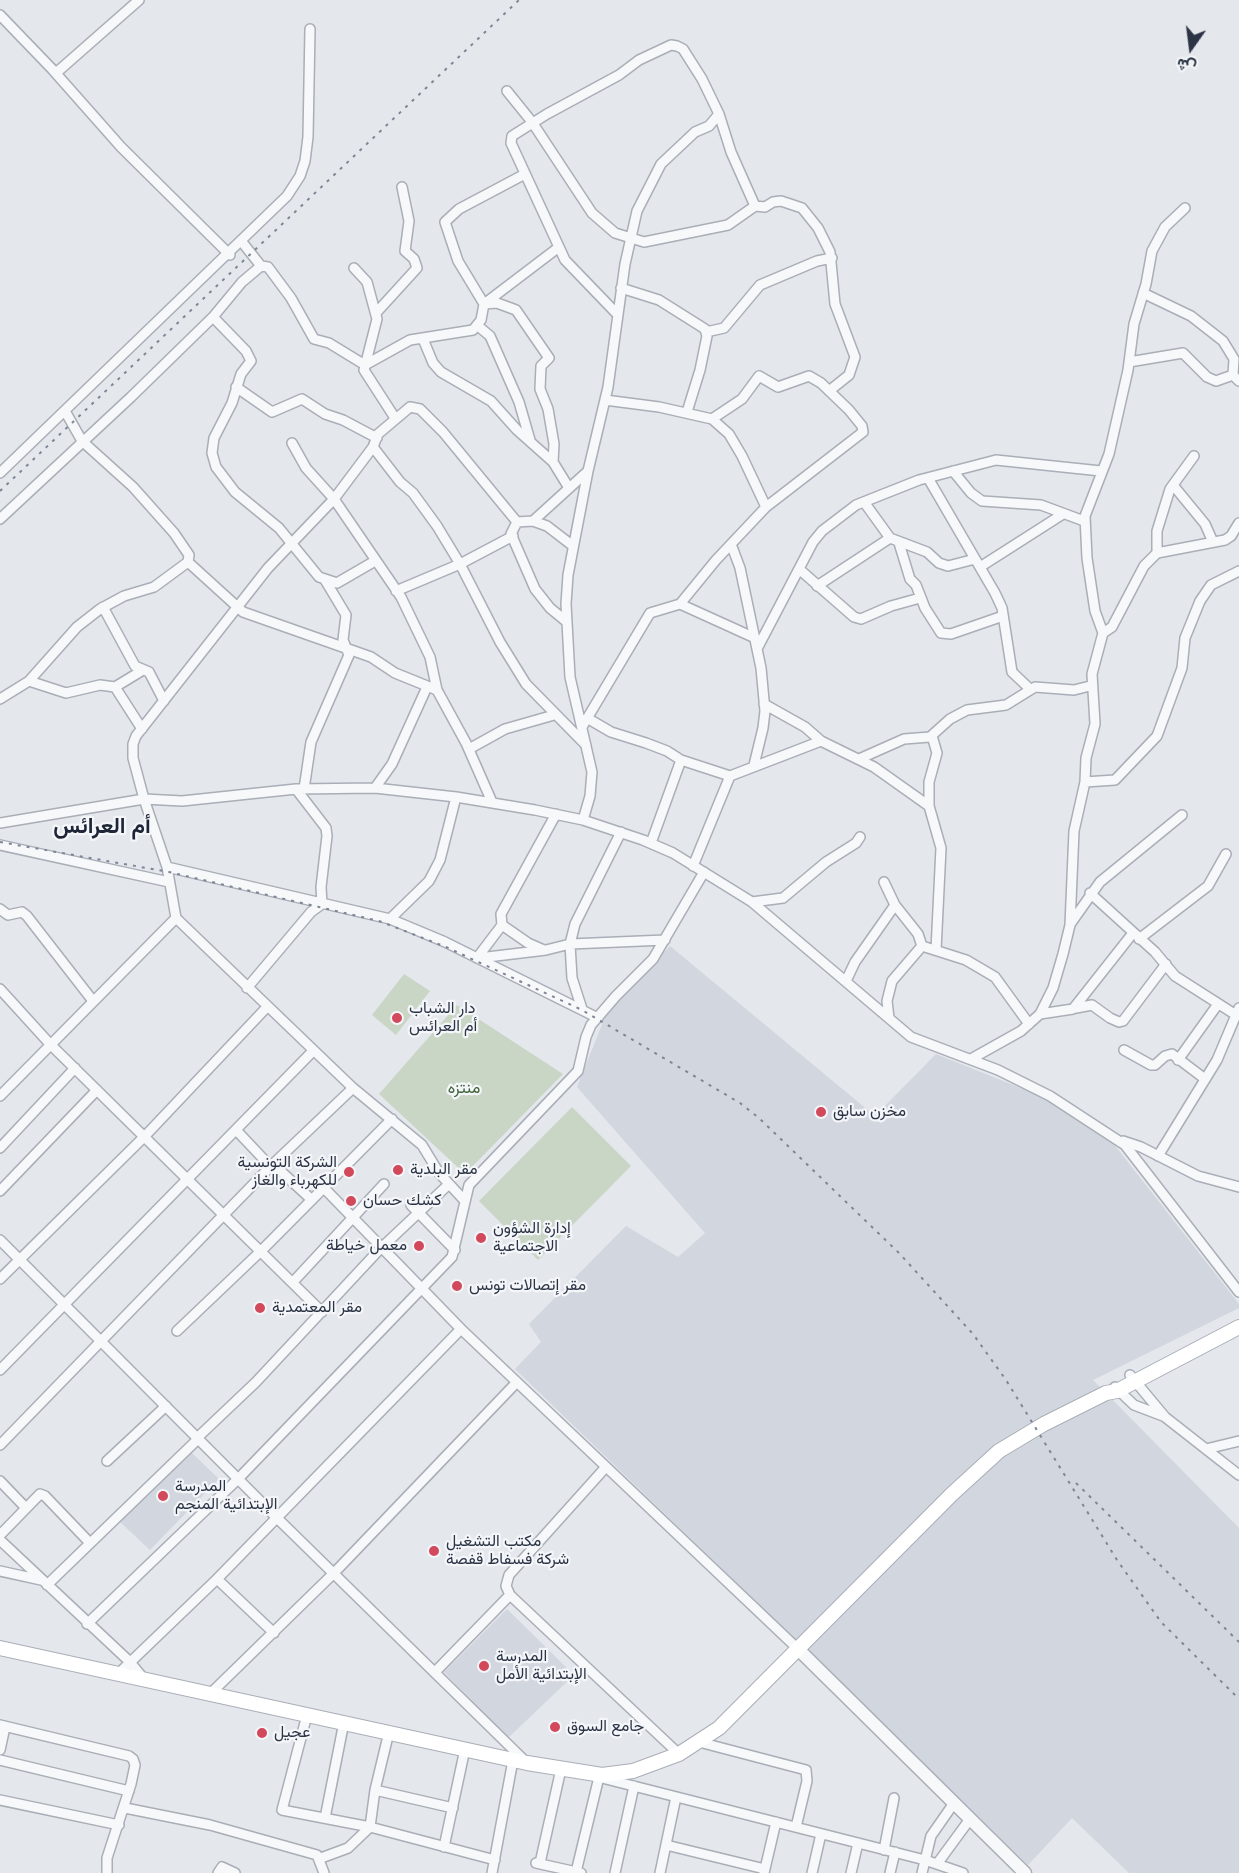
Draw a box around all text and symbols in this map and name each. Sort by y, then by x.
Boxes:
north arrow [1161,18,1221,78]
text: ش [1175,52,1199,78]
district label: أم العرائس [53,815,151,841]
place label: دار الشباب أم العرائس [409,999,477,1037]
marker: دار الشباب أم العرائس [390,1011,404,1025]
park label: منتزه [448,1079,480,1099]
place label: مخزن سابق [833,1102,906,1122]
marker: مخزن سابق [814,1105,828,1119]
place label: الشركة التونسية للكهرباء والغاز [238,1153,337,1191]
place label: مقر البلدية [410,1160,478,1180]
marker: مقر البلدية [391,1163,405,1177]
marker: الشركة التونسية للكهرباء والغاز [342,1165,356,1179]
place label: كشك حسان [363,1191,442,1211]
marker: كشك حسان [344,1194,358,1208]
place label: إدارة الشؤون الاجتماعية [493,1219,571,1257]
marker: إدارة الشؤون الاجتماعية [474,1231,488,1245]
place label: معمل خياطة [326,1236,407,1256]
marker: معمل خياطة [412,1239,426,1253]
place label: مقر إتصالات تونس [469,1276,586,1296]
marker: مقر إتصالات تونس [450,1279,464,1293]
place label: مقر المعتمدية [272,1298,362,1318]
marker: مقر المعتمدية [253,1301,267,1315]
place label: المدرسة الإبتدائية المنجم [175,1477,278,1515]
marker: المدرسة الإبتدائية المنجم [156,1489,170,1503]
place label: مكتب التشغيل شركة فسفاط قفصة [446,1532,569,1570]
marker: مكتب التشغيل شركة فسفاط قفصة [427,1544,441,1558]
place label: المدرسة الإبتدائية الأمل [496,1647,587,1685]
marker: المدرسة الإبتدائية الأمل [477,1659,491,1673]
place label: جامع السوق [567,1717,644,1737]
marker: جامع السوق [548,1720,562,1734]
place label: عجيل [274,1723,310,1743]
marker: عجيل [255,1726,269,1740]

